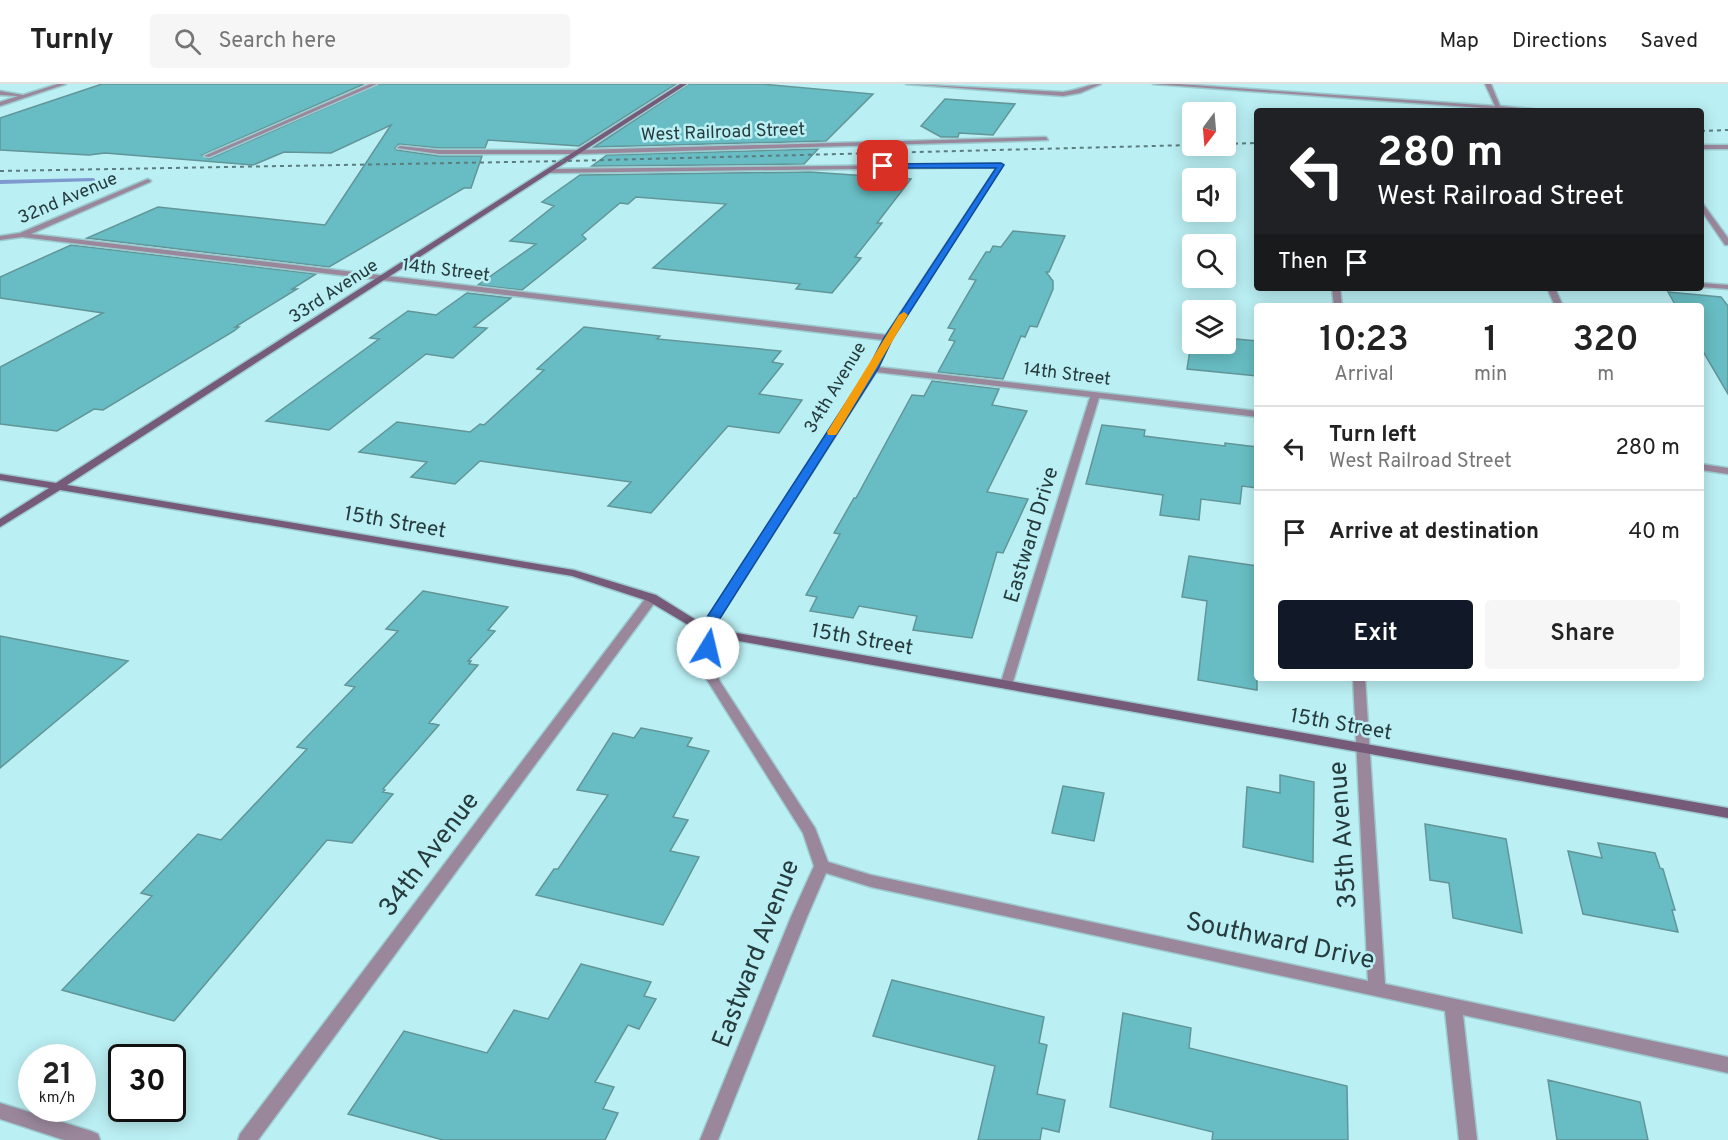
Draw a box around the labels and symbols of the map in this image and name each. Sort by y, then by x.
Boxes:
north arrow [1182,102,1236,156]
street label: West Railroad Street [640,119,806,147]
pin [857,140,908,191]
street label: 32nd Avenue [15,168,121,230]
street label: 14th Street [401,254,491,288]
street label: 33rd Avenue [285,255,383,329]
street label: 34th Avenue [800,338,872,438]
street label: 14th Street [1022,358,1112,392]
street label: Eastward Drive [998,464,1066,606]
street label: 15th Street [342,501,448,545]
position arrow [676,616,740,680]
street label: 15th Street [809,618,915,662]
street label: 15th Street [1288,703,1394,747]
street label: 35th Avenue [1322,760,1366,910]
street label: 34th Avenue [372,786,488,924]
street label: Eastward Avenue [706,855,808,1053]
street label: Southward Drive [1183,906,1377,978]
speed limit sign: 30 [108,1044,186,1122]

